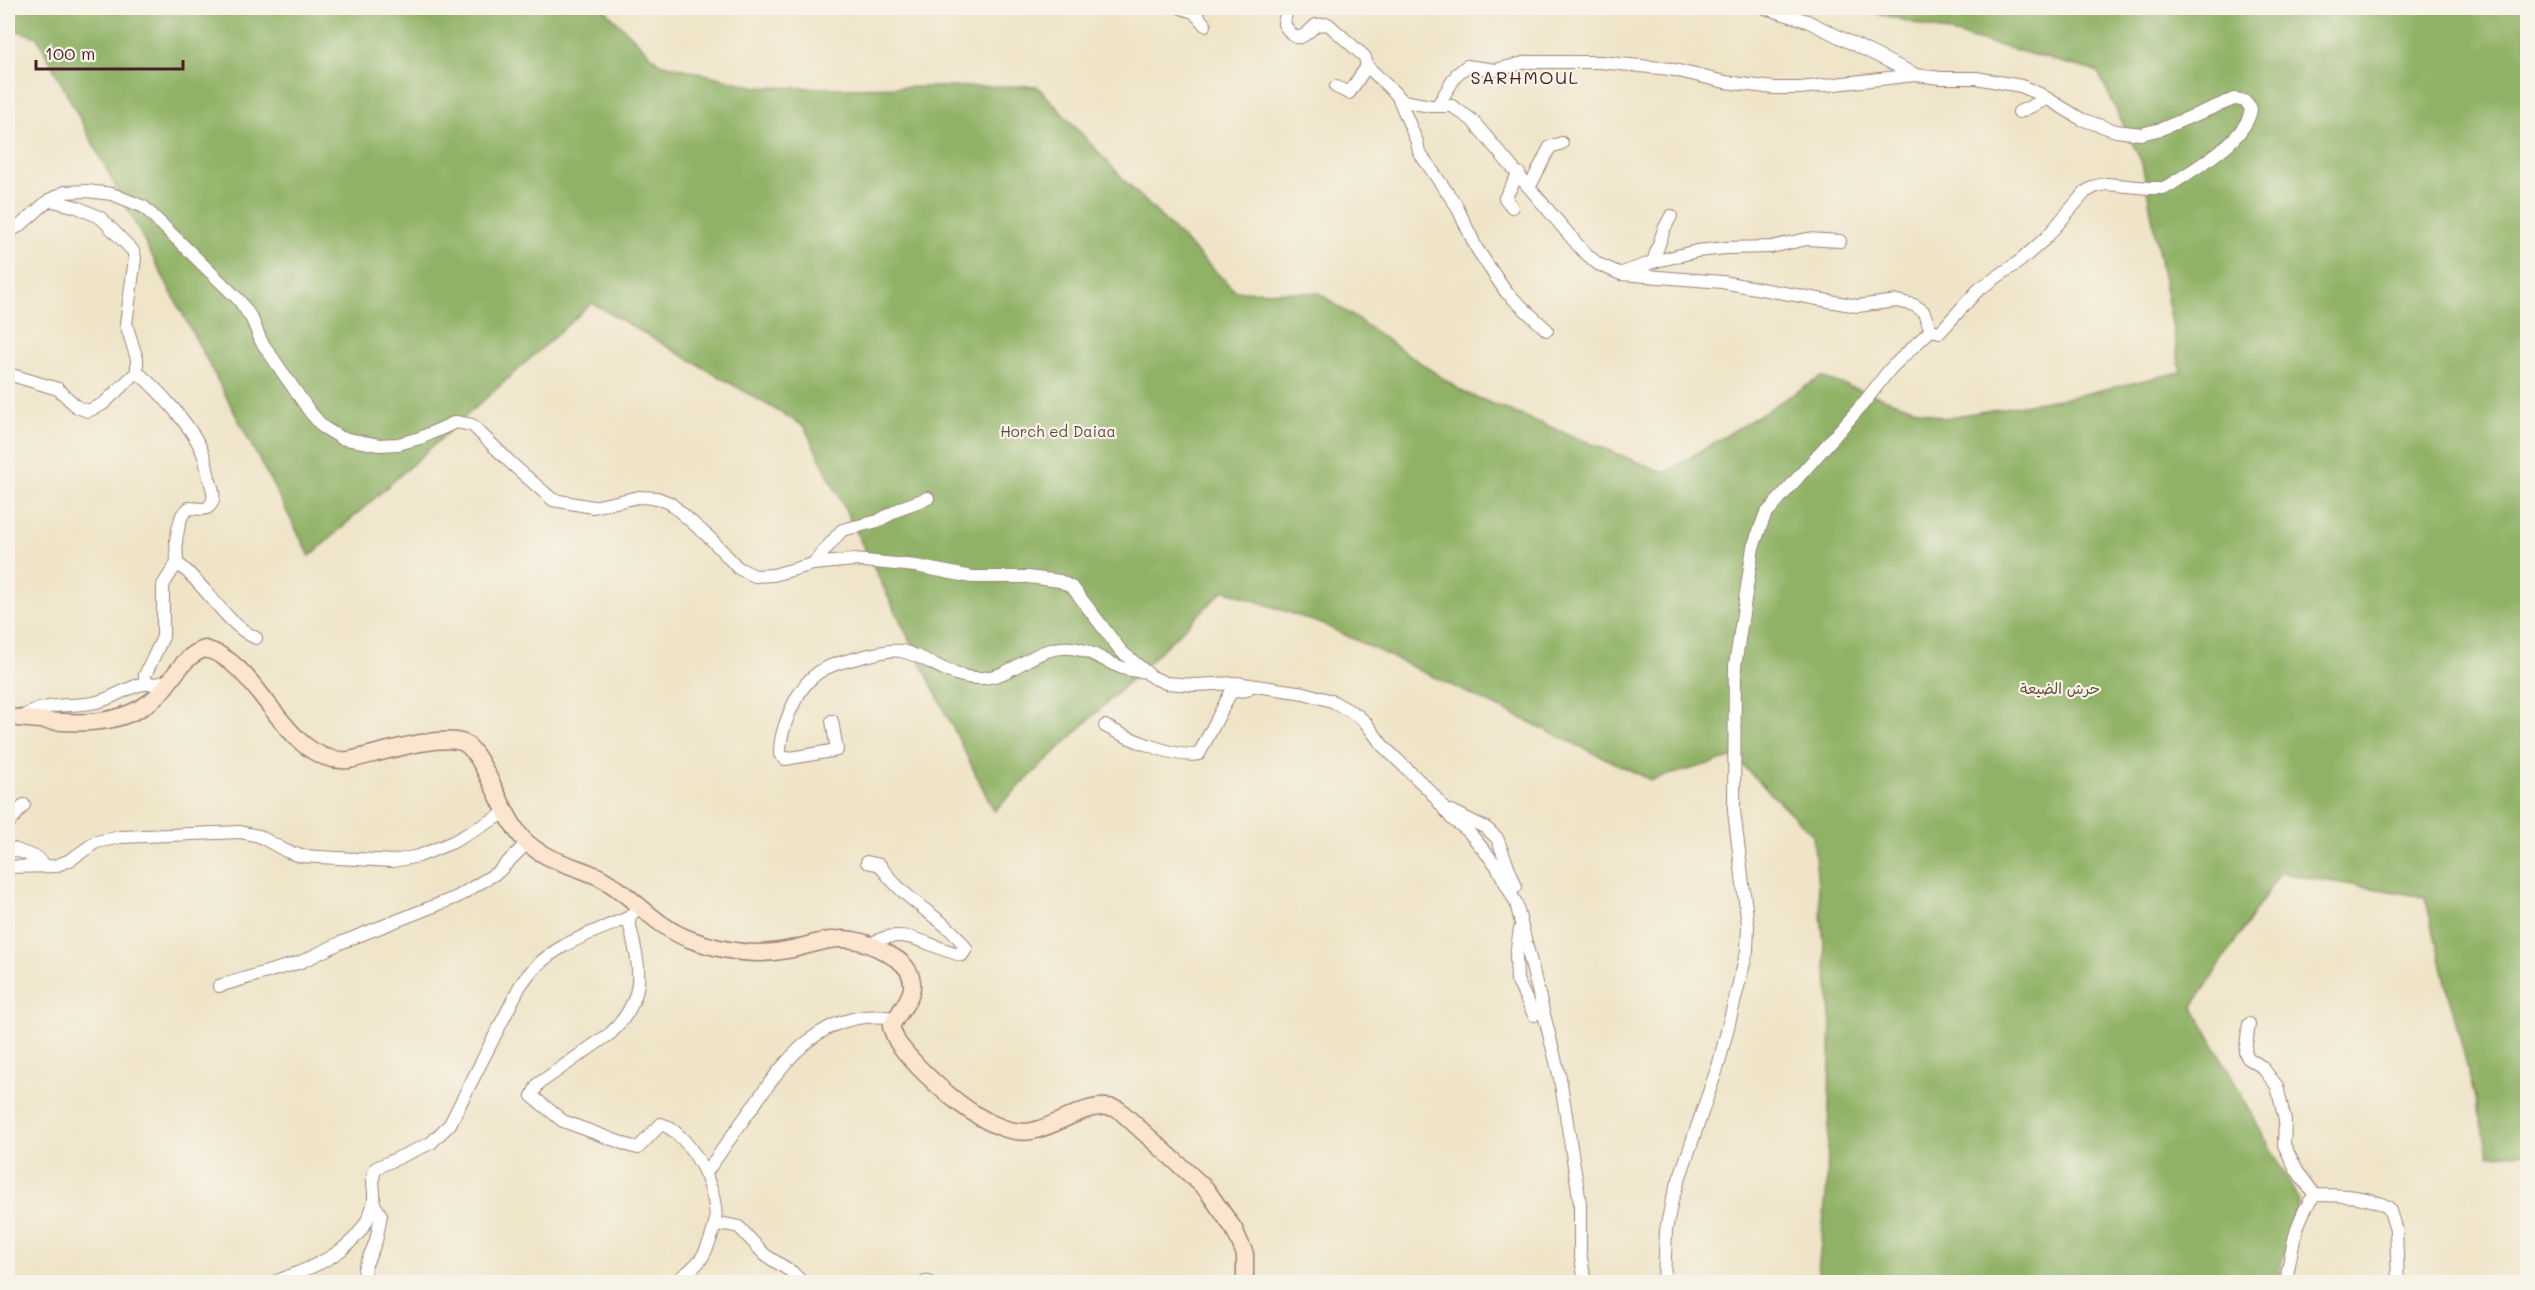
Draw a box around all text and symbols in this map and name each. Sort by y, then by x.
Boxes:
scale bar [36,33,183,71]
text: 100 m [45,41,95,65]
district label: SARHMOUL [1470,65,1580,89]
park label: Horch ed Daiaa [1000,421,1116,441]
park label: حرش الضيعة [2020,678,2100,698]

